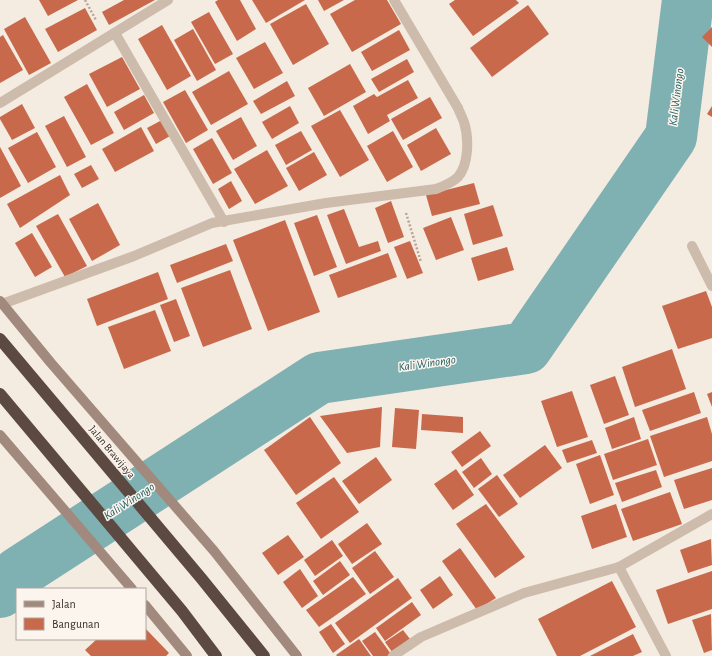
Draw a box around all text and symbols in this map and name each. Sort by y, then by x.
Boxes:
water label: Kali Winongo [667,68,685,126]
water label: Kali Winongo [398,353,456,373]
street label: Jalan Brawijaya [87,424,137,480]
water label: Kali Winongo [102,480,157,522]
legend [16,588,146,640]
text: Jalan [52,598,76,610]
text: Bangunan [52,618,100,630]

